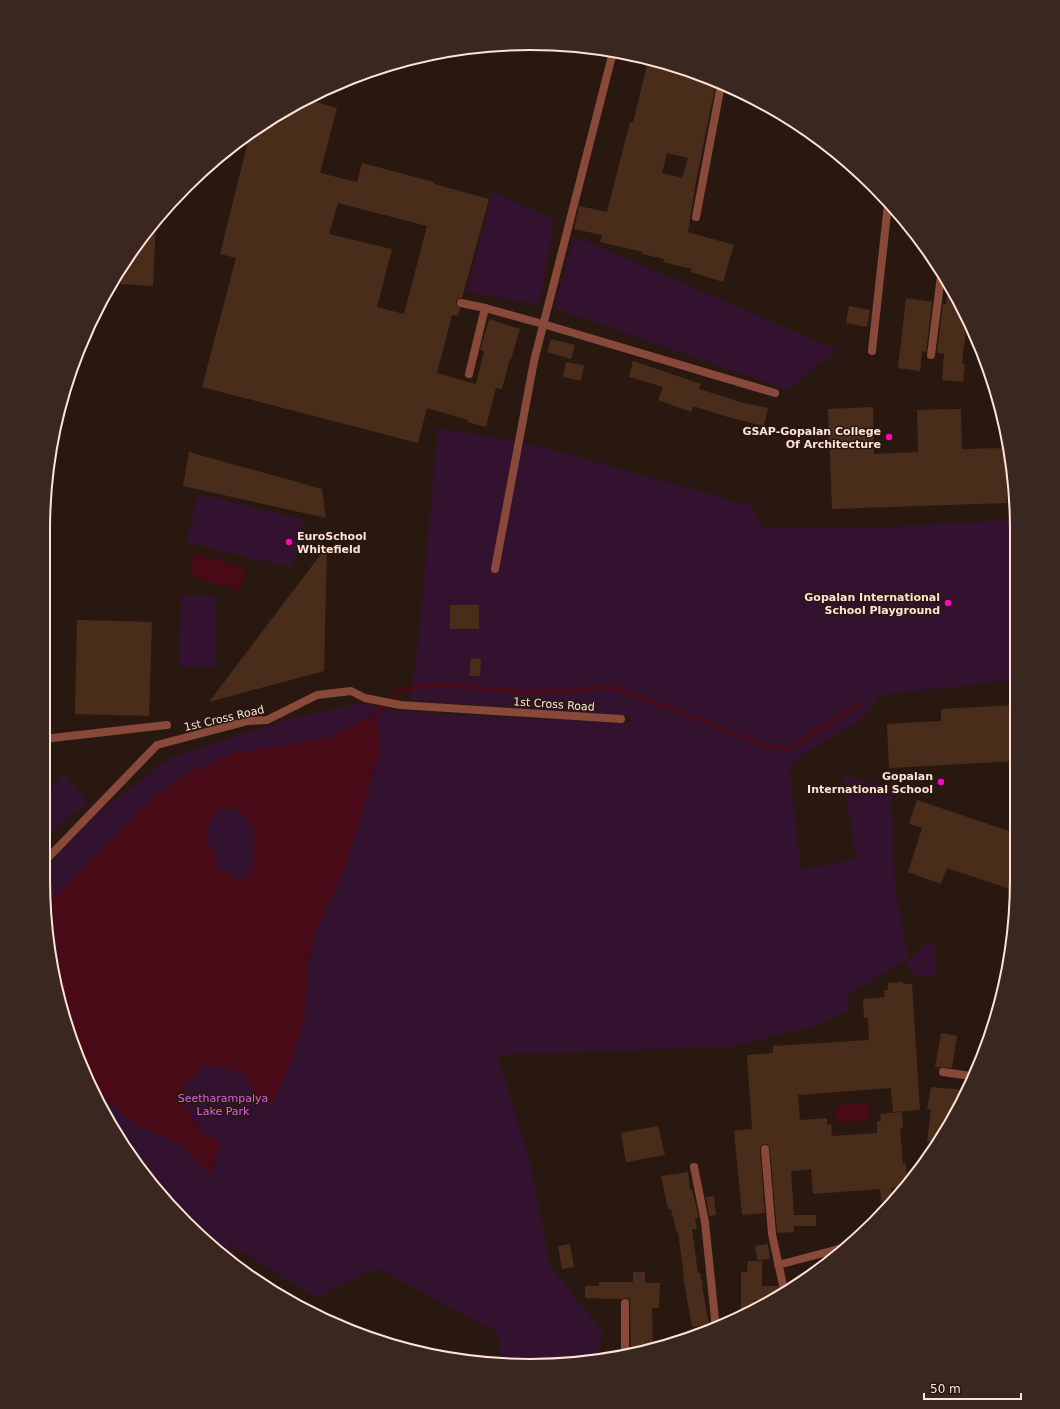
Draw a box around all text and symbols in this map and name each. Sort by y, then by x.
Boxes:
place label: GSAP-Gopalan College Of Architecture [742,425,881,451]
marker: GSAP-Gopalan College Of Architecture [884,432,894,442]
place label: EuroSchool Whitefield [297,530,367,556]
marker: EuroSchool Whitefield [284,537,294,547]
place label: Gopalan International School Playground [804,591,940,617]
marker: Gopalan International School Playground [943,598,953,608]
street label: 1st Cross Road [513,695,595,714]
street label: 1st Cross Road [183,703,265,734]
place label: Gopalan International School [807,770,933,796]
marker: Gopalan International School [936,777,946,787]
park label: Seetharampalya Lake Park [178,1092,268,1118]
scale bar [924,1375,1021,1401]
text: 50 m [930,1382,961,1396]

